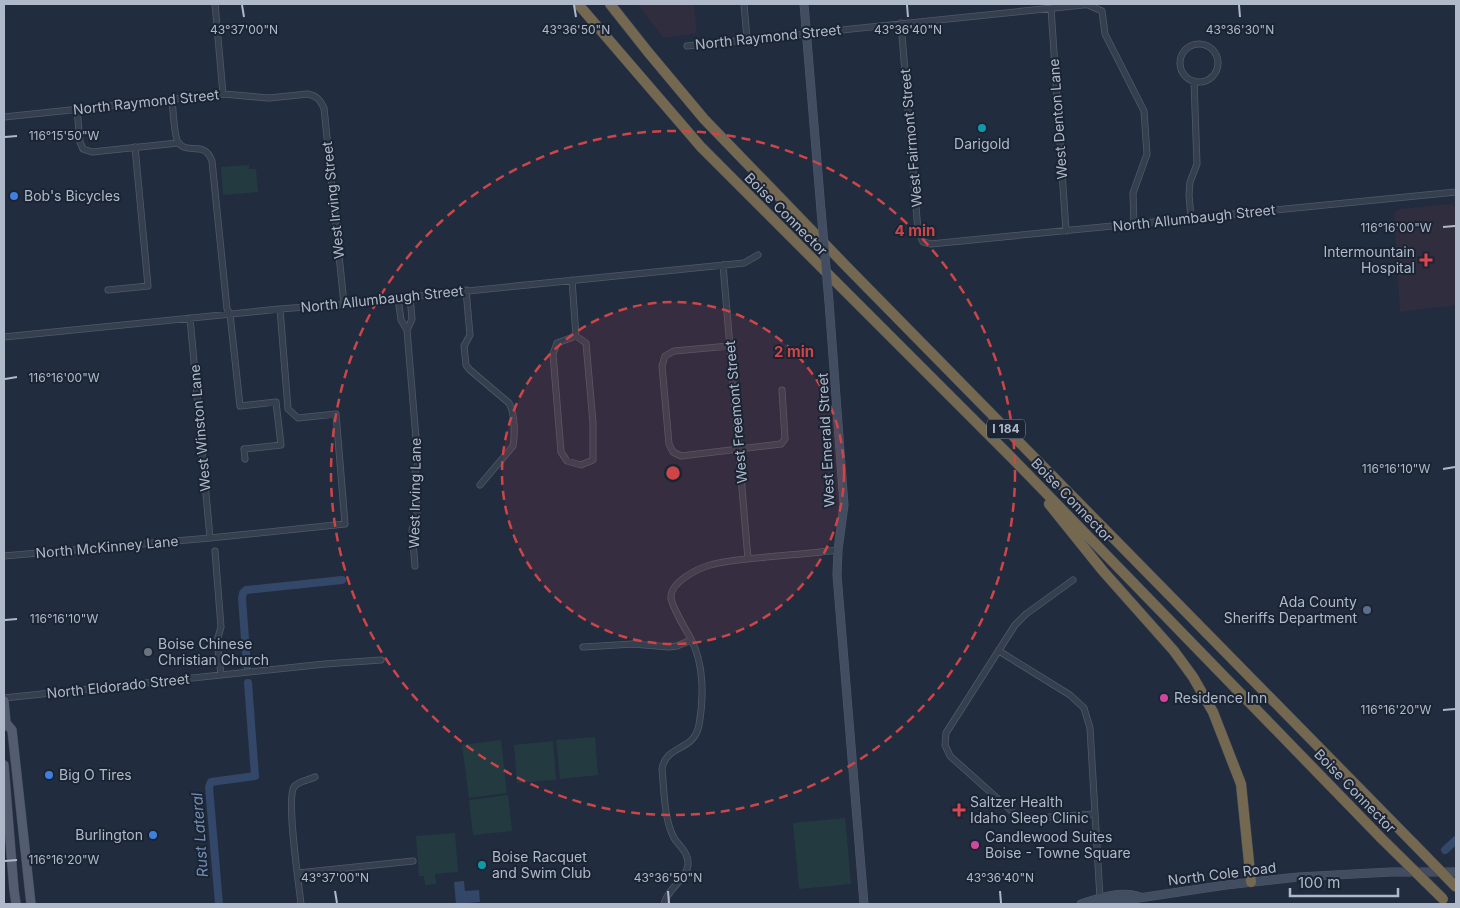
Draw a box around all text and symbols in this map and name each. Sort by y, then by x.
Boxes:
street label: North Raymond Street [694,20,842,53]
text: 43°37'00"N [210,22,278,37]
text: 43°36'50"N [542,22,610,37]
text: 43°36'40"N [874,22,942,37]
text: 43°36'30"N [1206,22,1274,37]
street label: West Denton Lane [1045,58,1070,180]
street label: West Fairmont Street [896,68,925,208]
street label: North Raymond Street [72,85,220,118]
marker: Darigold [976,122,988,134]
text: 116°15'50"W [29,128,100,143]
place label: Darigold [954,135,1010,152]
street label: West Irving Street [318,140,347,260]
street label: Boise Connector [741,169,831,259]
place label: Bob's Bicycles [24,187,120,204]
marker: Bob's Bicycles [8,190,20,202]
street label: North Allumbaugh Street [1112,200,1276,234]
text: 116°16'00"W [1360,220,1432,235]
text: 4 min [895,221,935,240]
place label: Intermountain Hospital [1323,243,1415,276]
marker: Intermountain Hospital [1419,253,1433,267]
street label: North Allumbaugh Street [300,281,464,315]
street label: West Freemont Street [721,339,750,484]
text: 2 min [774,342,814,361]
street label: West Winston Lane [185,364,214,492]
text: 116°16'00"W [28,370,100,385]
street label: West Emerald Street [813,372,838,508]
road number: I 184 [987,419,1025,438]
street label: West Irving Lane [405,438,424,548]
street label: Boise Connector [1028,454,1117,545]
text: 116°16'10"W [1362,461,1430,476]
centre of rings [664,464,682,482]
street label: North McKinney Lane [35,532,179,561]
place label: Ada County Sheriffs Department [1224,593,1357,626]
marker: Ada County Sheriffs Department [1361,604,1373,616]
text: 116°16'10"W [30,611,98,626]
place label: Boise Chinese Christian Church [158,635,269,668]
marker: Boise Chinese Christian Church [142,646,154,658]
street label: North Eldorado Street [46,670,191,701]
place label: Residence Inn [1174,689,1267,706]
marker: Residence Inn [1158,692,1170,704]
text: 116°16'20"W [1361,702,1432,717]
street label: Boise Connector [1311,745,1400,836]
place label: Big O Tires [59,766,132,783]
marker: Big O Tires [43,769,55,781]
water label: Rust Lateral [187,792,212,878]
place label: Saltzer Health Idaho Sleep Clinic [970,793,1089,826]
marker: Saltzer Health Idaho Sleep Clinic [952,803,966,817]
place label: Burlington [75,826,143,843]
place label: Candlewood Suites Boise - Towne Square [985,828,1131,861]
marker: Burlington [147,829,159,841]
marker: Candlewood Suites Boise - Towne Square [969,839,981,851]
place label: Boise Racquet and Swim Club [492,848,591,881]
text: 116°16'20"W [29,852,100,867]
street label: North Cole Road [1167,858,1277,889]
marker: Boise Racquet and Swim Club [476,859,488,871]
scale bar [1290,866,1398,898]
text: 43°37'00"N [301,870,369,885]
text: 43°36'50"N [634,870,702,885]
text: 43°36'40"N [966,870,1034,885]
text: 100 m [1298,873,1340,892]

